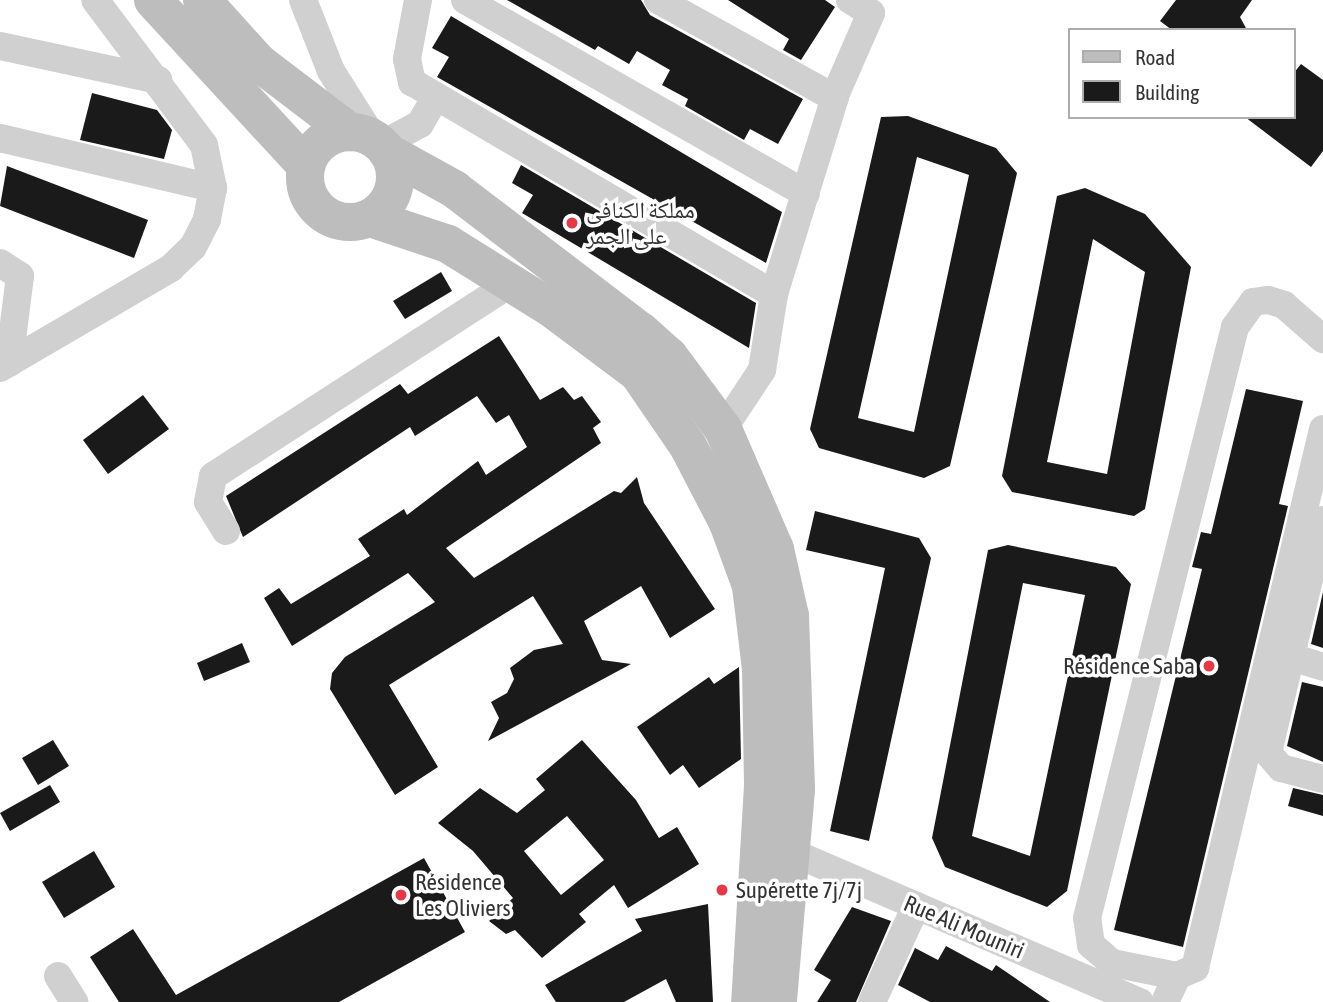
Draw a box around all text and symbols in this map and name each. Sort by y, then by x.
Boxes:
legend [1068,28,1295,119]
text: Road [1135,45,1175,69]
text: Building [1135,80,1199,104]
place label: مملكة الكنافى على الجمر [586,196,695,250]
marker: مملكة الكنافى على الجمر [564,215,580,231]
place label: Résidence Saba [1063,652,1195,680]
marker: Résidence Saba [1201,658,1217,674]
place label: Résidence Les Oliviers [415,868,511,922]
place label: Supérette 7j/7j [736,876,862,904]
marker: Supérette 7j/7j [714,882,730,898]
marker: Résidence Les Oliviers [393,887,409,903]
street label: Rue Ali Mouniri [900,889,1028,965]

